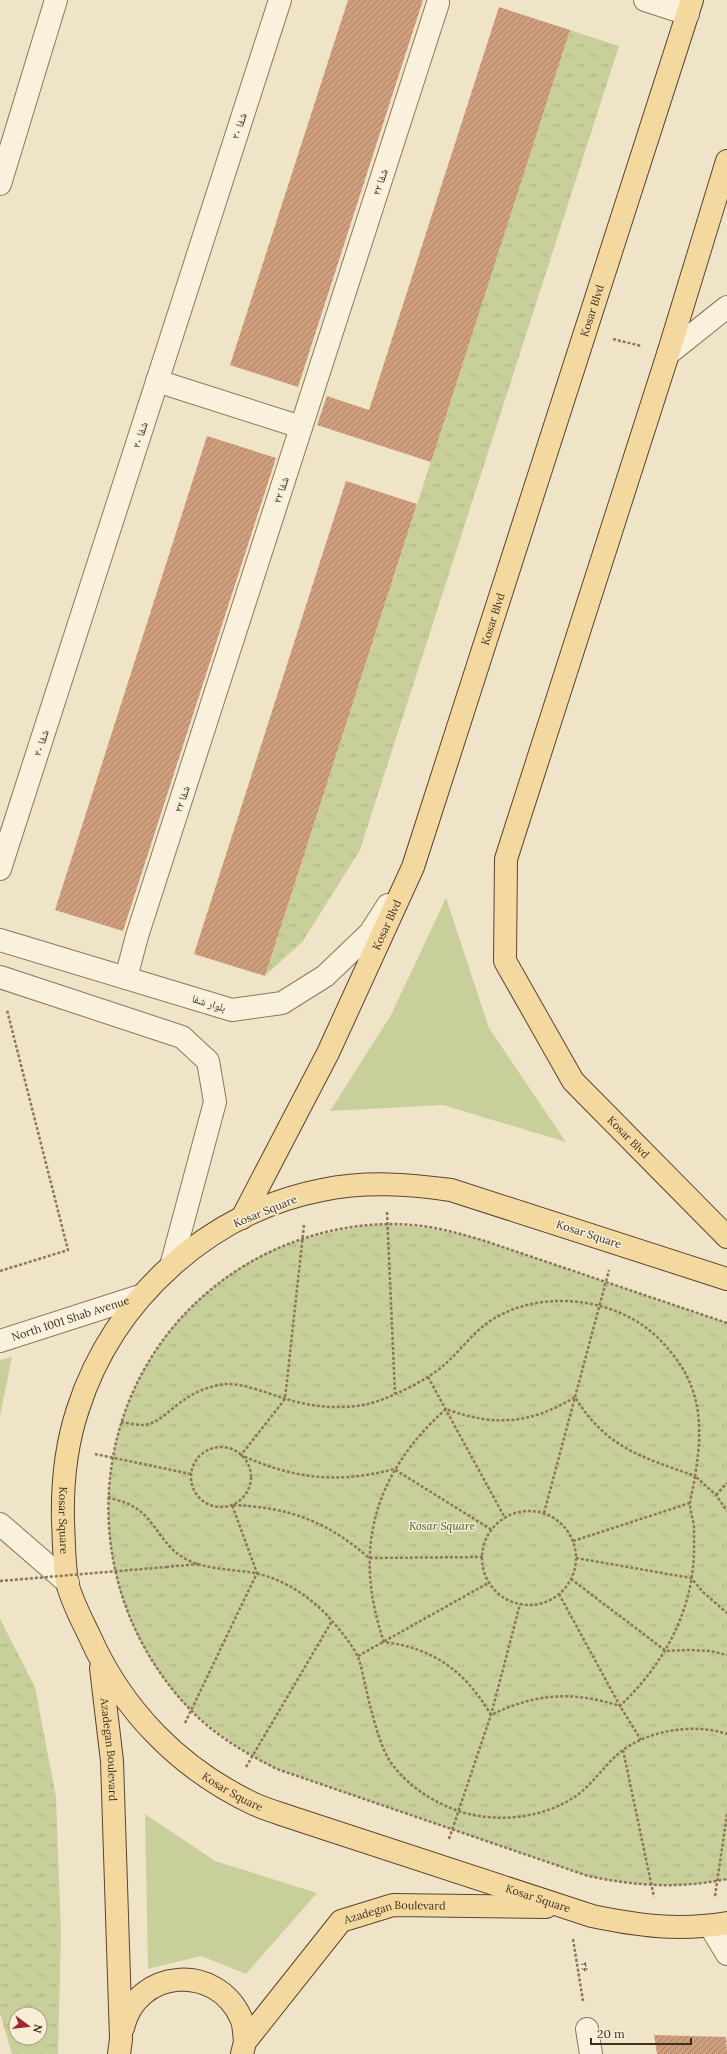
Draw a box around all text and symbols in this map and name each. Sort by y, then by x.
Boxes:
street label: شفا ۲۰ [228,111,250,141]
street label: شفا ۲۲ [369,167,391,197]
street label: Kosar Blvd [577,282,607,339]
street label: شفا ۲۰ [129,420,151,450]
street label: شفا ۲۲ [270,475,292,505]
street label: Kosar Blvd [478,591,508,647]
street label: شفا ۲۰ [30,728,52,758]
street label: شفا ۲۲ [171,784,193,814]
street label: Kosar Blvd [369,897,404,952]
street label: بلوار شفا [190,991,228,1015]
street label: Kosar Blvd [604,1113,653,1162]
street label: Kosar Square [231,1192,299,1230]
street label: Kosar Square [555,1217,623,1251]
street label: North 1001 Shab Avenue [10,1293,131,1344]
street label: Kosar Square [56,1486,71,1555]
park label: Kosar Square [409,1519,475,1533]
street label: Azadegan Boulevard [97,1696,120,1802]
street label: Kosar Square [199,1769,265,1814]
street label: Kosar Square [504,1881,572,1916]
street label: Azadegan Boulevard [341,1898,446,1927]
street label: ۳۶ [577,1961,593,1973]
north arrow [8,2006,48,2046]
scale bar [591,2020,691,2046]
text: N [30,2023,46,2035]
text: 20 m [597,2026,625,2041]

